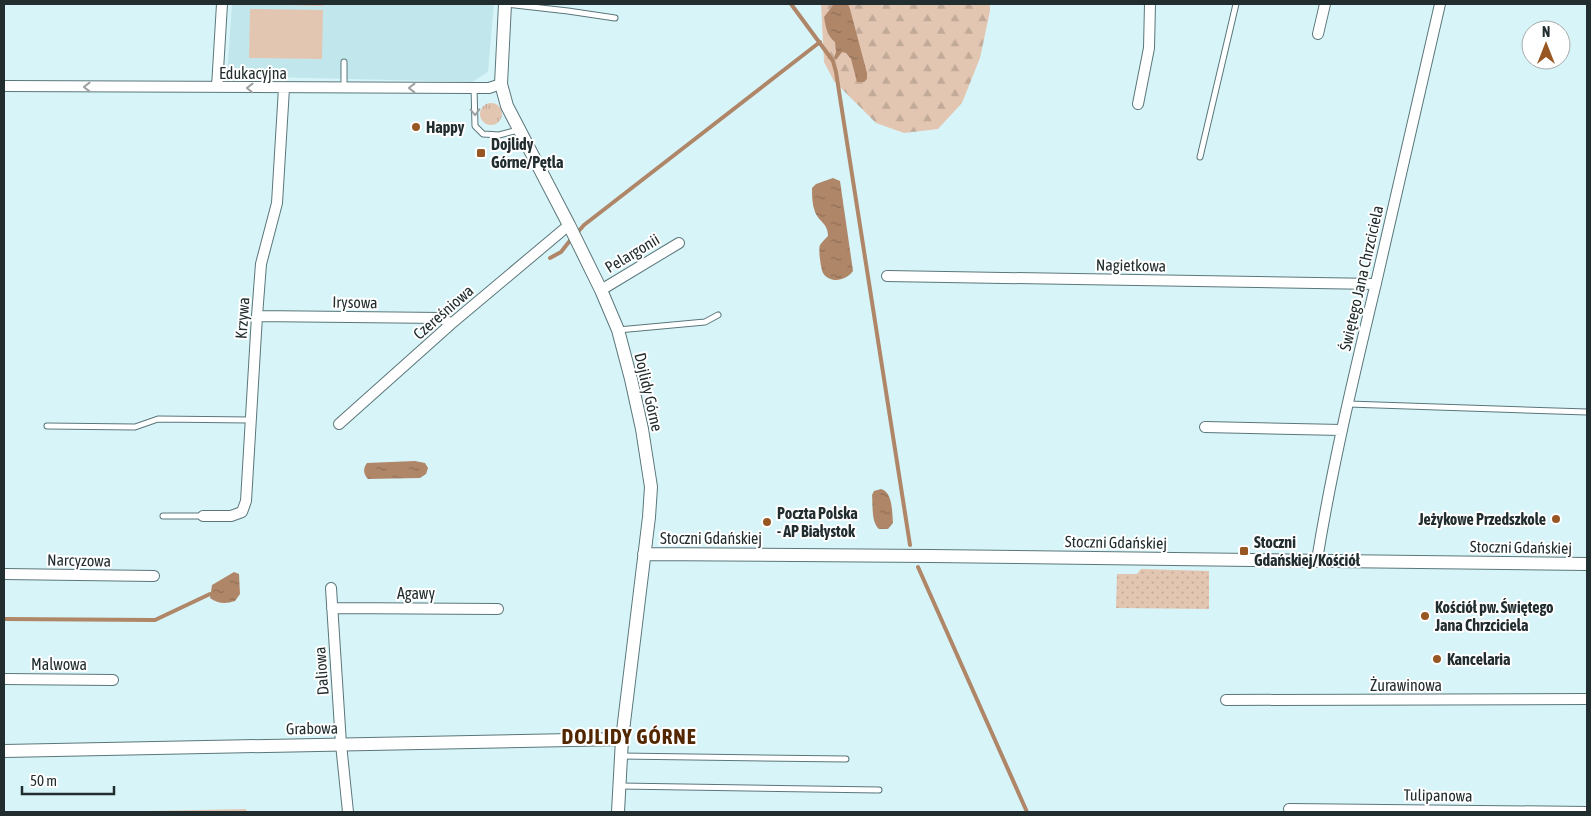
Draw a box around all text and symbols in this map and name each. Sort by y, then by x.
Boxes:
north arrow [1521,20,1571,70]
text: N [1542,24,1550,40]
street label: Edukacyjna [219,64,287,83]
one-way arrow [83,82,91,92]
one-way arrow [246,83,254,93]
one-way arrow [408,83,416,93]
one-way arrow [469,109,480,117]
place label: Happy [426,118,465,136]
marker: Happy [410,121,422,133]
place label: Dojlidy Górne/Pętla [491,135,563,171]
marker: Dojlidy Górne/Pętla [475,147,487,159]
street label: Świętego Jana Chrzciciela [1336,204,1387,353]
street label: Pelargonii [602,230,663,277]
street label: Nagietkowa [1096,255,1166,276]
street label: Czereśniowa [409,281,477,343]
street label: Irysowa [332,293,378,312]
street label: Krzywa [232,297,253,340]
street label: Dojlidy Górne [630,351,667,433]
place label: Poczta Polska - AP Białystok [777,504,858,540]
place label: Jeżykowe Przedszkole [1417,510,1546,528]
marker: Jeżykowe Przedszkole [1550,513,1562,525]
marker: Poczta Polska - AP Białystok [761,516,773,528]
street label: Stoczni Gdańskiej [660,529,762,548]
street label: Stoczni Gdańskiej [1065,532,1167,553]
place label: Stoczni Gdańskiej/Kościół [1254,533,1361,569]
street label: Stoczni Gdańskiej [1470,537,1572,558]
marker: Stoczni Gdańskiej/Kościół [1238,545,1250,557]
street label: Narcyzowa [47,550,111,571]
street label: Agawy [397,584,435,603]
place label: Kościół pw. Świętego Jana Chrzciciela [1434,598,1554,634]
marker: Kościół pw. Świętego Jana Chrzciciela [1419,610,1431,622]
street label: Daliowa [310,646,332,696]
place label: Kancelaria [1447,650,1510,668]
marker: Kancelaria [1431,653,1443,665]
street label: Malwowa [31,655,87,673]
street label: Żurawinowa [1370,676,1442,694]
street label: Grabowa [286,719,338,737]
district label: DOJLIDY GÓRNE [561,724,697,748]
scale bar [22,764,115,796]
text: 50 m [30,772,57,789]
street label: Tulipanowa [1403,785,1473,806]

